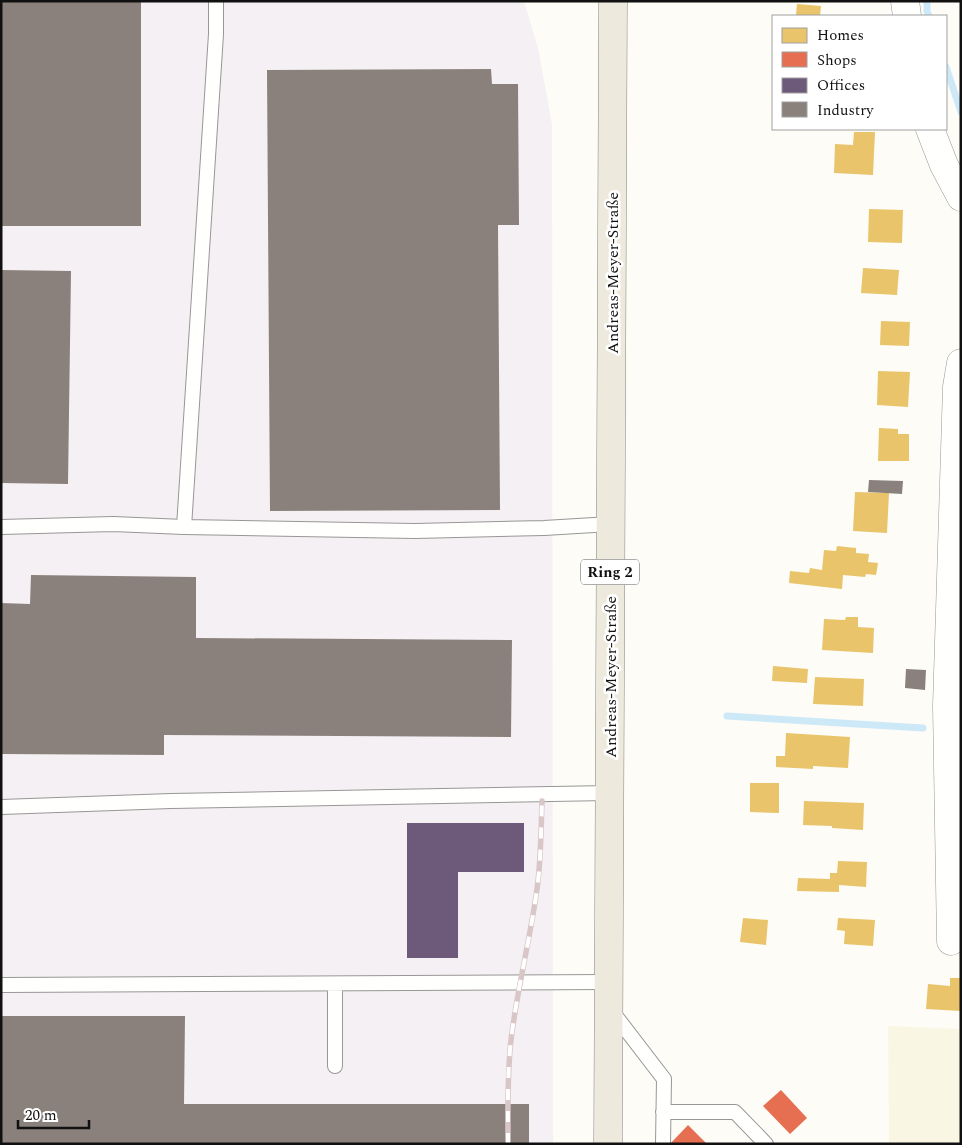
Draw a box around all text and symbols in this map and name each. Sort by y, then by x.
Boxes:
legend [772,15,947,130]
text: Homes [817,24,864,47]
text: Shops [817,49,857,72]
text: Offices [817,74,865,97]
text: Industry [817,99,874,122]
street label: Andreas-Meyer-Straße [601,192,625,354]
road number: Ring 2 [581,560,639,584]
street label: Andreas-Meyer-Straße [599,596,623,758]
scale bar [18,1098,89,1130]
text: 20 m [25,1104,57,1127]

